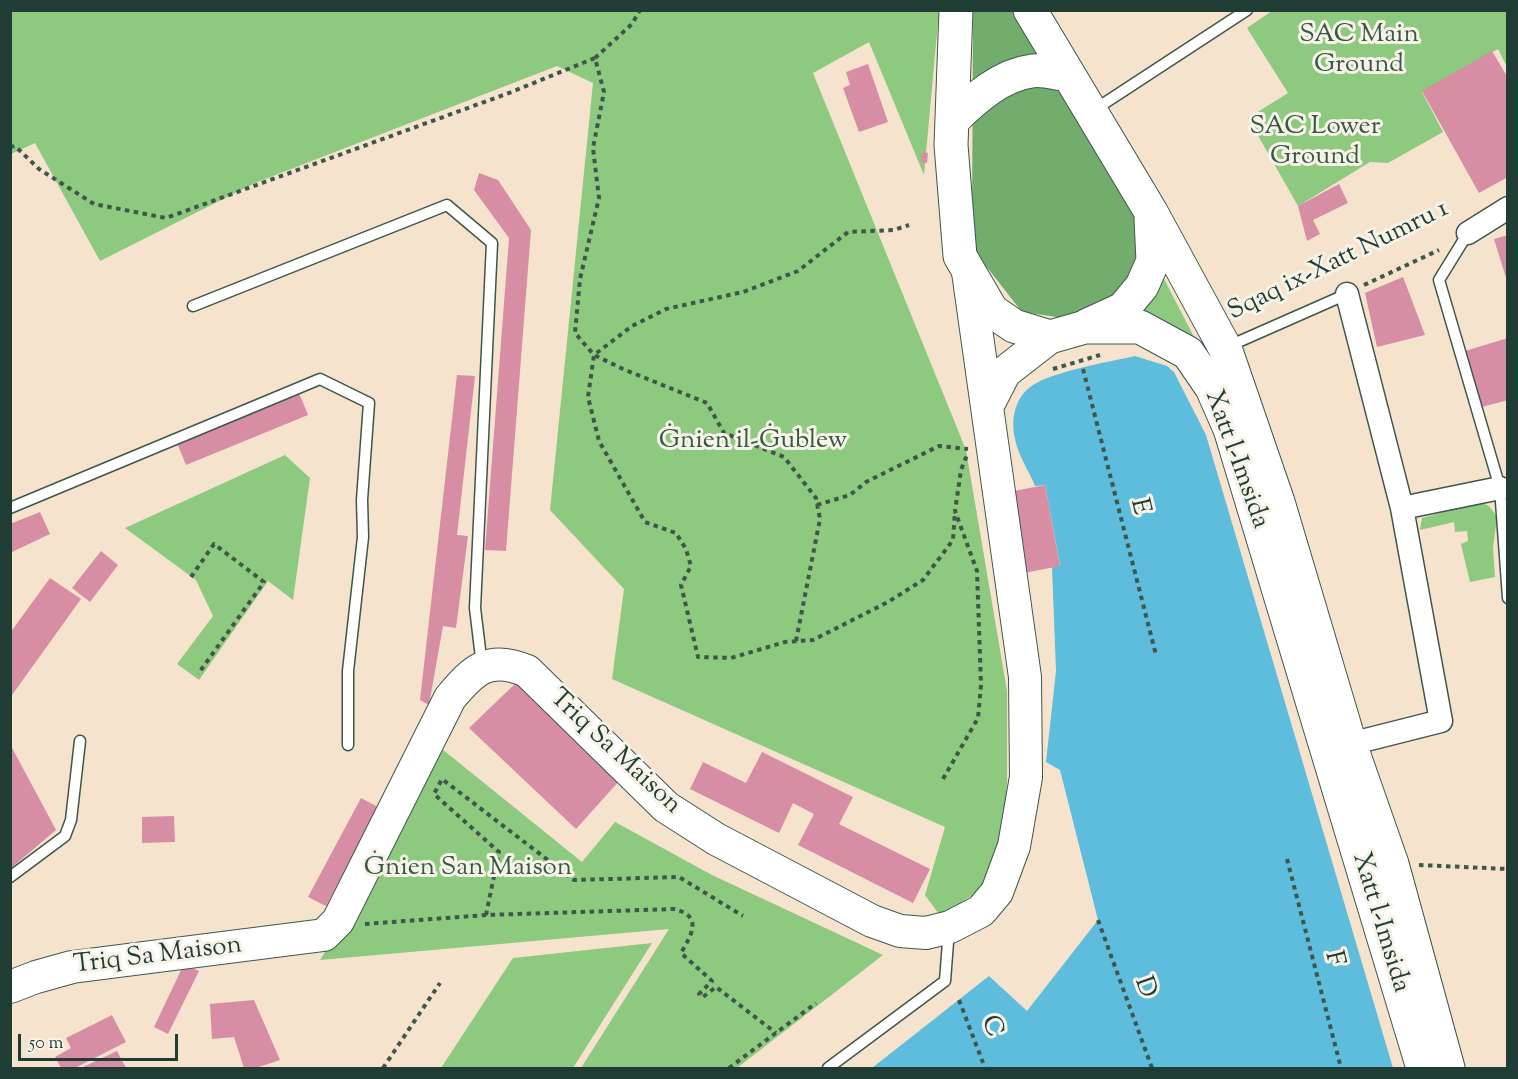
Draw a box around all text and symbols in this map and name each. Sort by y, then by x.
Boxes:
park label: SAC Main Ground [1299,21,1419,82]
park label: SAC Lower Ground [1250,113,1380,174]
street label: Sqaq ix-Xatt Numru 1 [1224,195,1454,329]
street label: Xatt l-Imsida [1196,387,1274,533]
park label: Ġnien il-Ġublew [659,427,847,459]
street label: E [1121,496,1155,518]
street label: Triq Sa Maison [542,684,686,822]
street label: Xatt l-Imsida [1343,849,1415,997]
park label: Ġnien San Maison [364,854,572,886]
street label: Triq Sa Maison [72,931,244,983]
street label: F [1315,948,1349,970]
street label: D [1125,973,1161,1003]
street label: C [972,1012,1008,1042]
scale bar [21,1022,182,1060]
text: 50 m [29,1031,63,1057]

